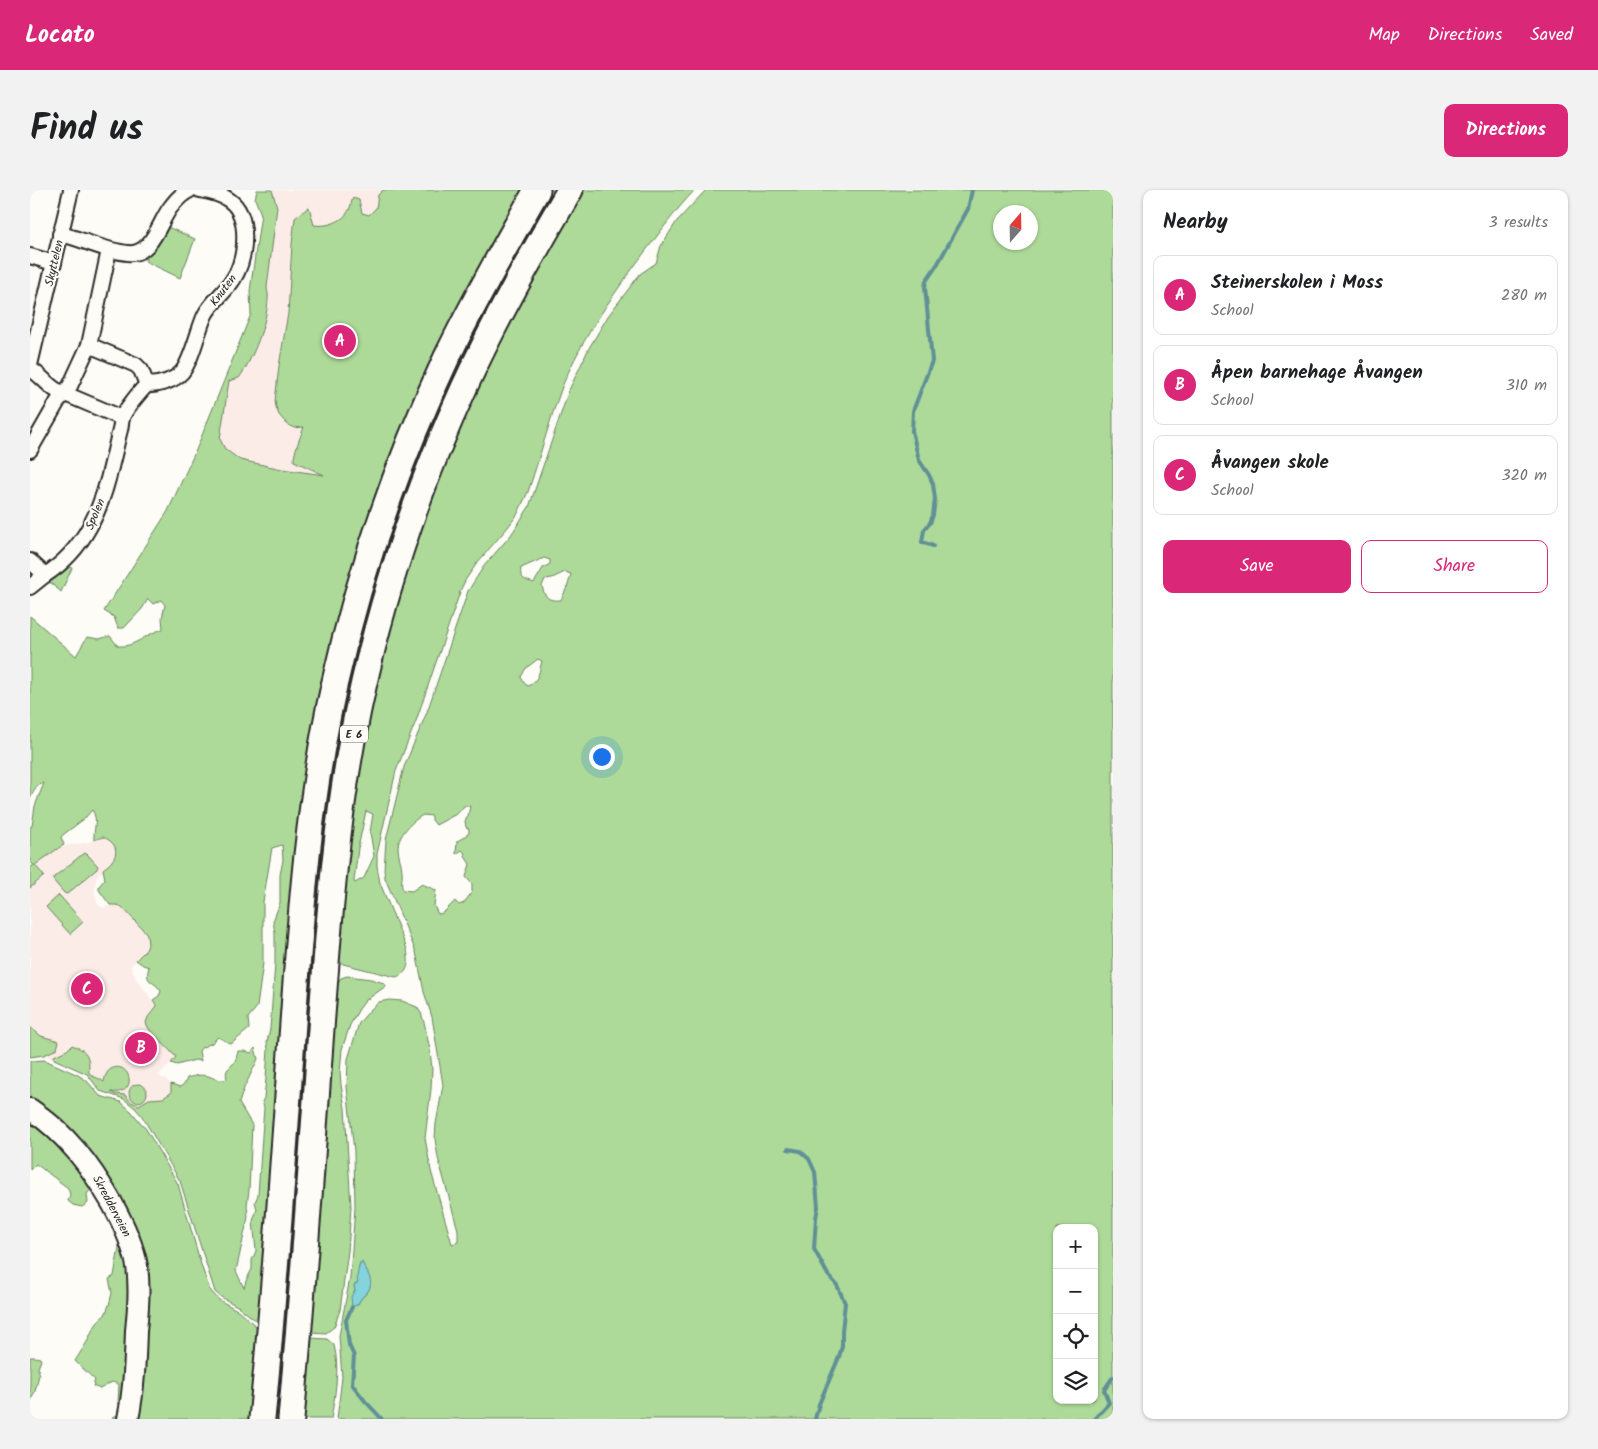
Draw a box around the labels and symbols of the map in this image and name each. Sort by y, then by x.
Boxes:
north arrow [993,205,1038,250]
street label: Skyttelen [40,238,69,288]
street label: Knuten [205,270,242,310]
pin: A [324,322,356,360]
street label: Spolen [80,496,111,533]
road number: E 6 [340,726,368,742]
your location [589,744,615,770]
pin: C [71,970,103,1008]
pin: B [125,1029,157,1067]
street label: Skredderveien [87,1172,136,1241]

